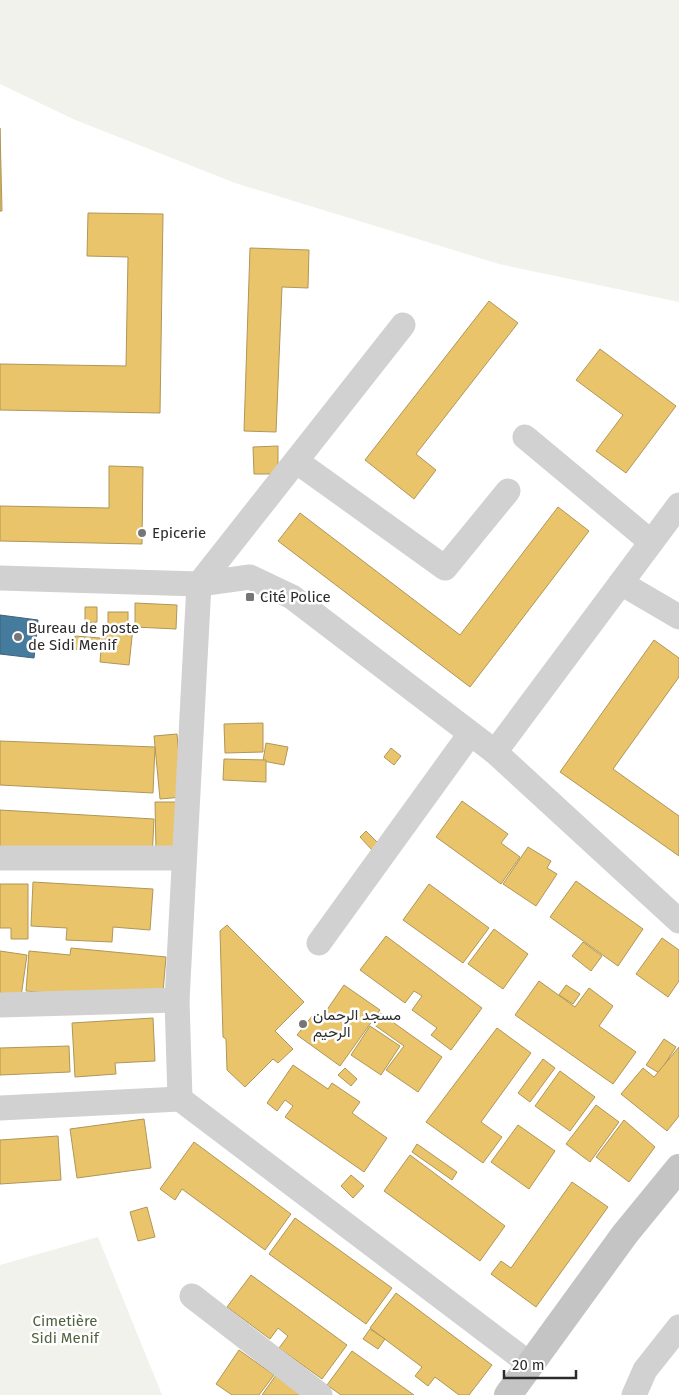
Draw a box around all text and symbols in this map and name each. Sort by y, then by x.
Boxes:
place label: Epicerie [152,524,206,542]
marker: Epicerie [136,527,148,539]
place label: Cité Police [260,588,331,606]
marker: Cité Police [244,591,256,603]
place label: Bureau de poste de Sidi Menif [28,619,139,654]
marker: Bureau de poste de Sidi Menif [12,631,24,643]
place label: مسجد الرحمان الرحيم [313,1006,401,1042]
marker: مسجد الرحمان الرحيم [297,1018,309,1030]
park label: Cimetière Sidi Menif [31,1312,100,1347]
scale bar [504,1348,576,1380]
text: 20 m [512,1356,545,1374]

